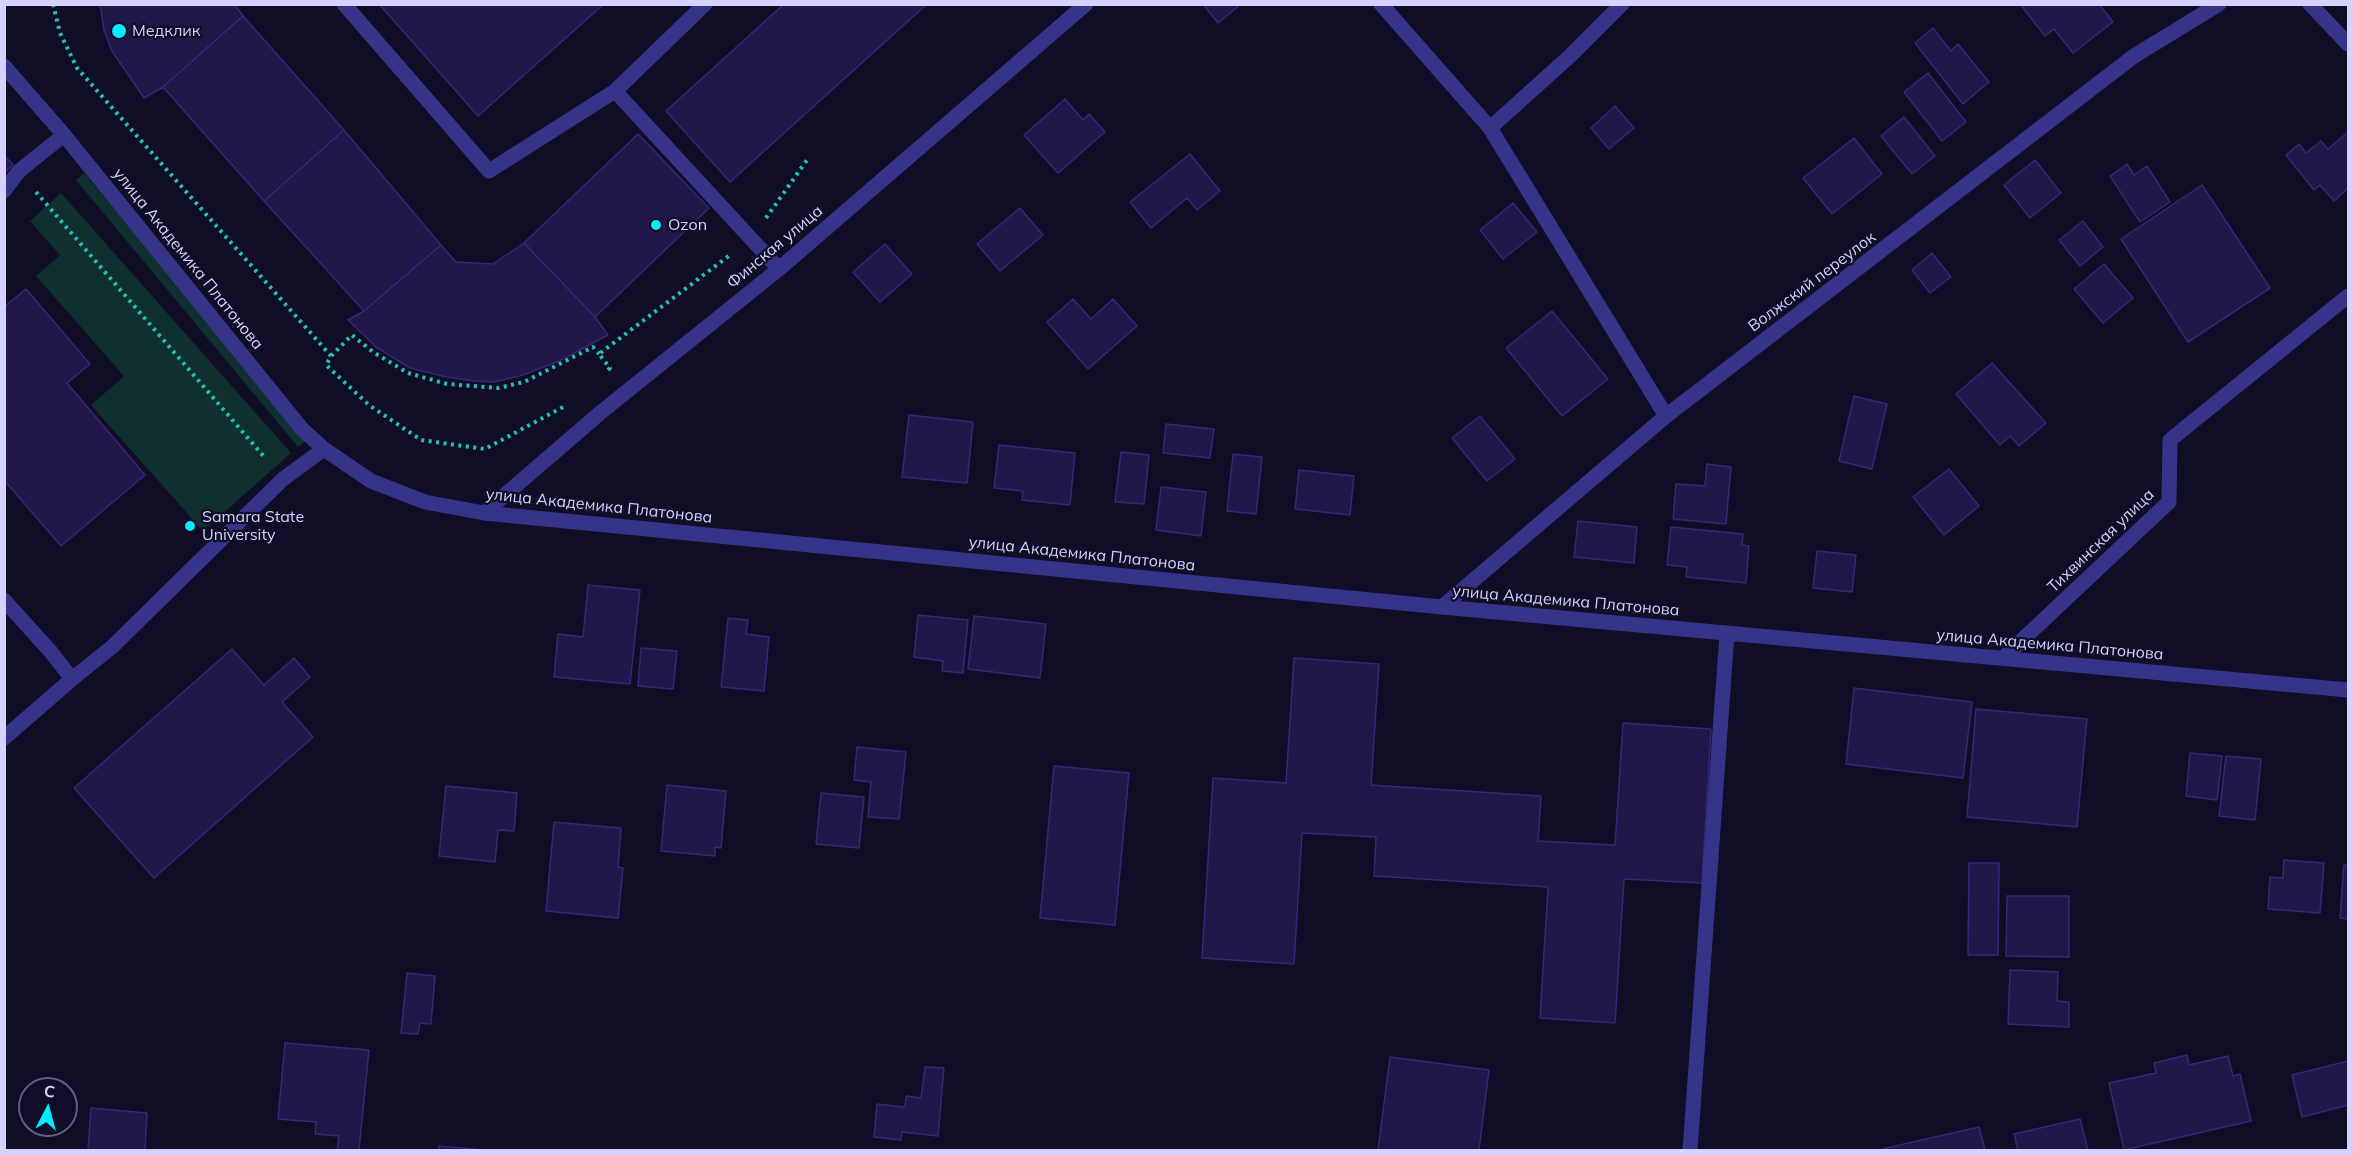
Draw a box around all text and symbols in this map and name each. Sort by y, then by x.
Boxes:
place label: Медклик [132,21,200,41]
marker: Медклик [110,22,128,40]
street label: улица Академика Платонова [109,164,267,354]
street label: Финская улица [723,201,827,293]
place label: Ozon [668,215,707,235]
marker: Ozon [649,218,663,232]
street label: Волжский переулок [1744,228,1880,336]
street label: улица Академика Платонова [485,485,713,527]
street label: Тихвинская улица [2044,485,2158,597]
place label: Samara State University [202,507,304,545]
marker: Samara State University [183,519,197,533]
street label: улица Академика Платонова [968,533,1196,575]
street label: улица Академика Платонова [1452,582,1680,620]
street label: улица Академика Платонова [1936,626,2164,664]
north arrow [18,1077,78,1137]
text: С [43,1081,56,1102]

